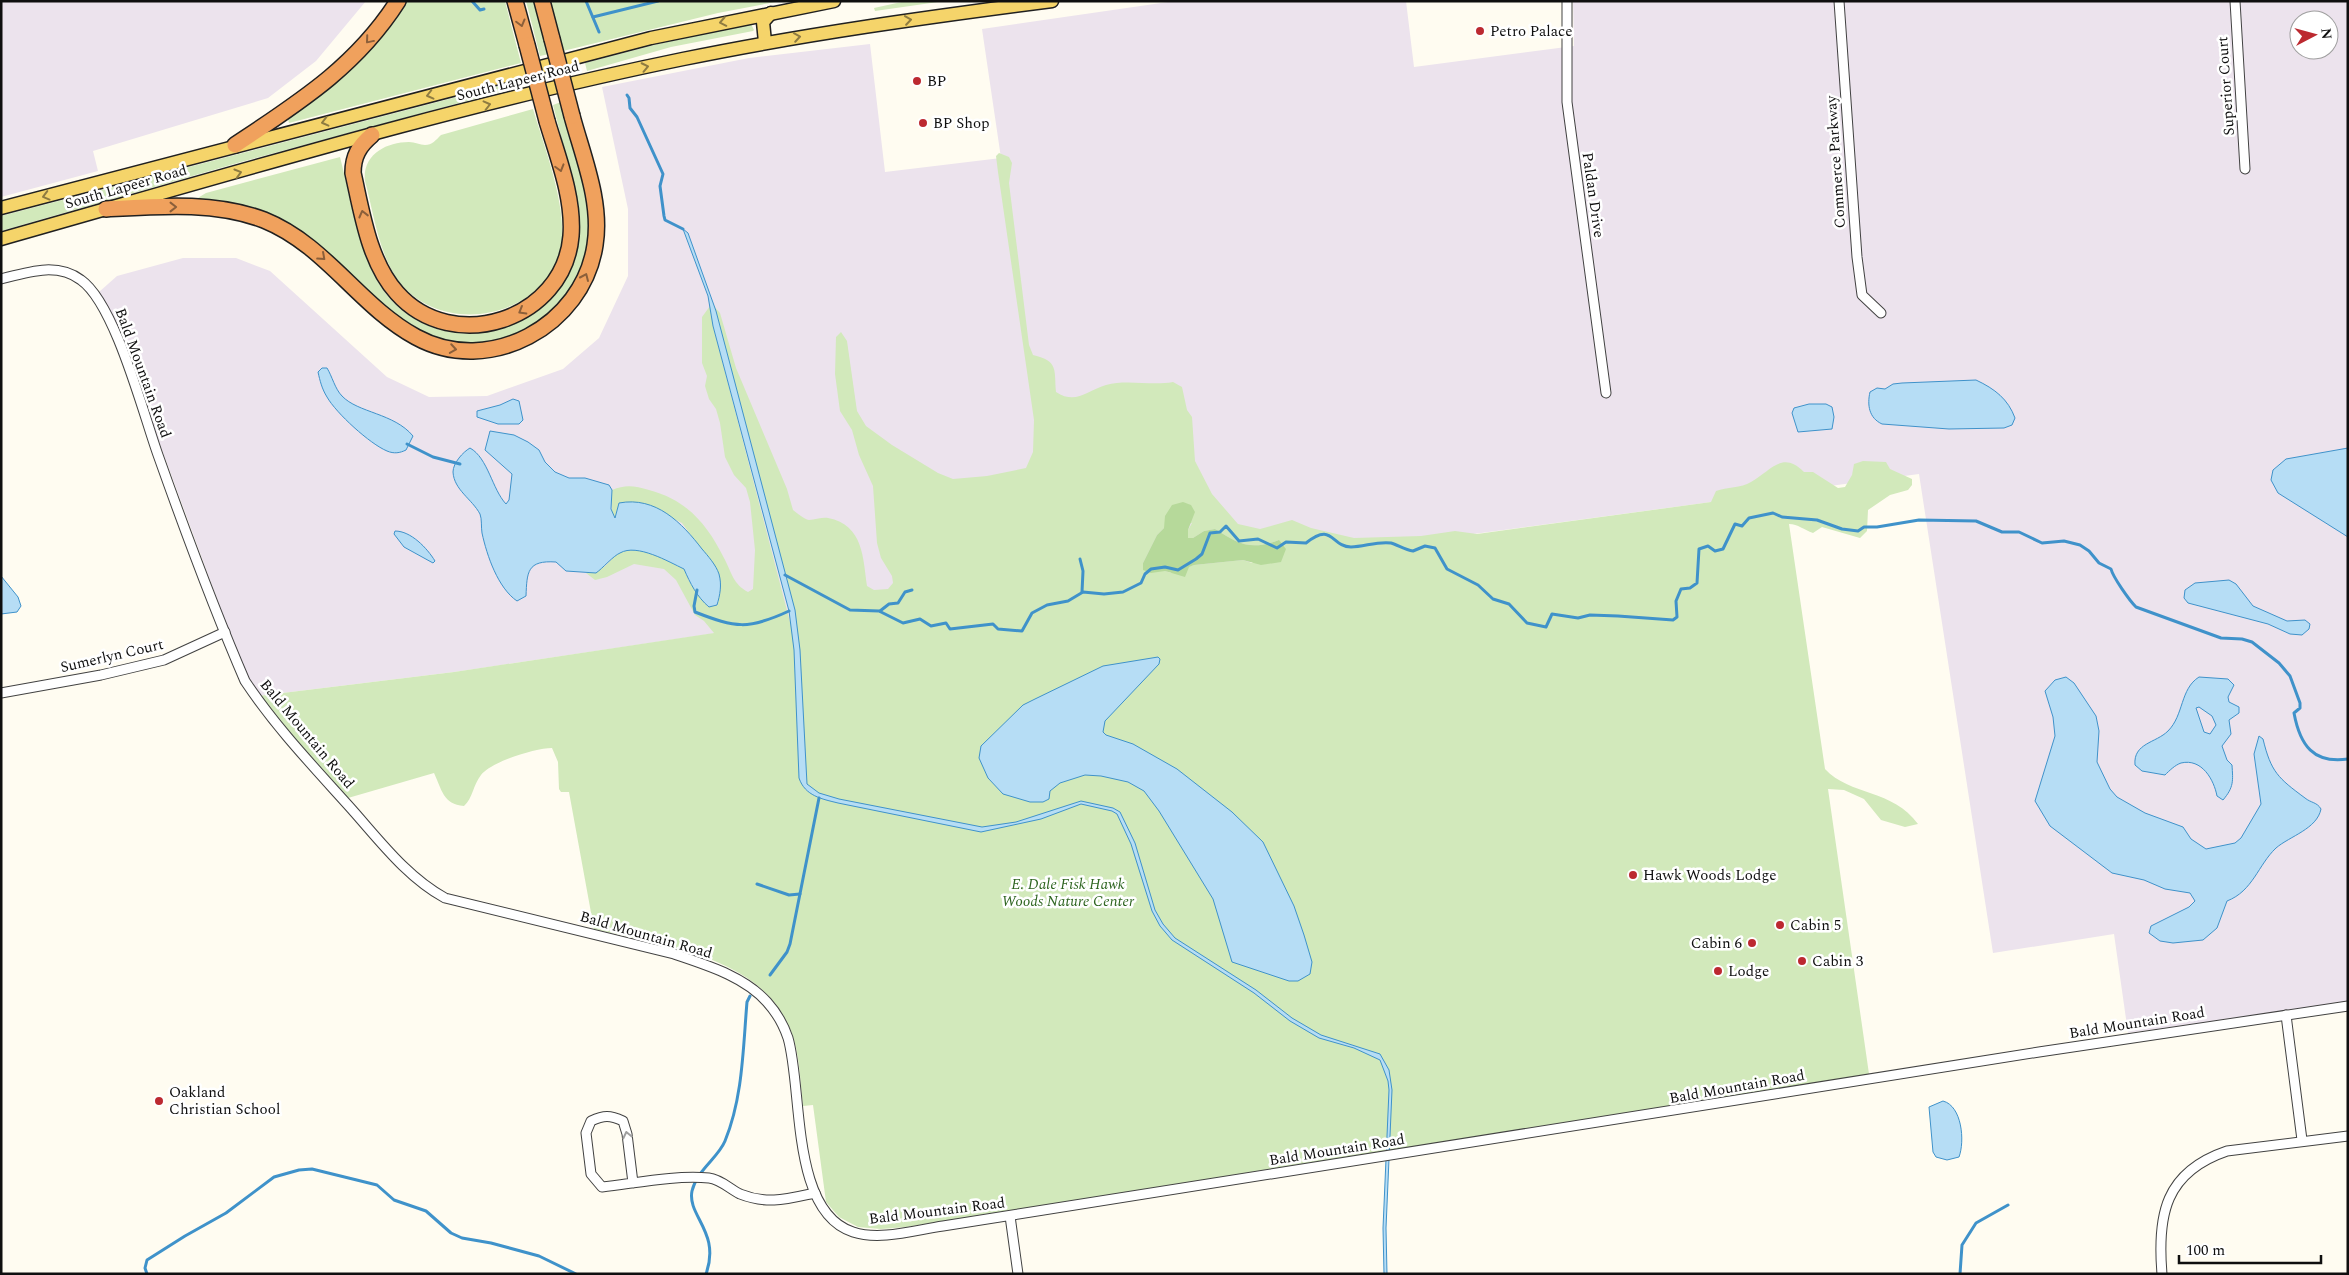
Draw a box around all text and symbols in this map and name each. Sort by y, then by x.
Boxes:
north arrow [2289,10,2339,60]
one-way arrow [904,15,912,26]
one-way arrow [719,17,727,27]
one-way arrow [515,19,526,28]
place label: Petro Palace [1490,20,1573,43]
marker: Petro Palace [1474,25,1486,37]
text: N [2315,27,2337,40]
one-way arrow [793,32,802,42]
one-way arrow [365,35,374,44]
street label: Superior Court [2211,36,2241,136]
street label: South Lapeer Road [454,55,582,107]
one-way arrow [641,62,650,73]
place label: BP [927,70,946,93]
marker: BP [911,75,923,87]
one-way arrow [426,90,434,100]
street label: Commerce Parkway [1820,94,1852,229]
one-way arrow [483,100,492,111]
place label: BP Shop [933,112,990,135]
one-way arrow [321,117,329,127]
marker: BP Shop [917,117,929,129]
street label: Paldan Drive [1576,151,1610,239]
street label: South Lapeer Road [62,159,190,215]
one-way arrow [555,164,565,172]
one-way arrow [233,168,241,178]
one-way arrow [42,190,51,201]
one-way arrow [169,202,177,212]
one-way arrow [358,209,369,218]
one-way arrow [317,251,326,260]
one-way arrow [579,273,590,282]
street label: Bald Mountain Road [109,305,177,441]
one-way arrow [519,305,528,315]
one-way arrow [449,343,457,353]
street label: Sumerlyn Court [58,633,166,679]
street label: Bald Mountain Road [254,674,360,794]
place label: Hawk Woods Lodge [1643,864,1777,887]
marker: Hawk Woods Lodge [1627,869,1639,881]
park label: E. Dale Fisk Hawk Woods Nature Center [1002,873,1135,913]
street label: Bald Mountain Road [577,905,715,965]
place label: Cabin 5 [1790,914,1841,937]
marker: Cabin 5 [1774,919,1786,931]
place label: Cabin 6 [1691,932,1742,955]
marker: Cabin 6 [1746,937,1758,949]
place label: Cabin 3 [1812,950,1864,973]
marker: Cabin 3 [1796,955,1808,967]
place label: Lodge [1728,960,1769,983]
marker: Lodge [1712,965,1724,977]
street label: Bald Mountain Road [2068,1001,2206,1045]
street label: Bald Mountain Road [1668,1064,1806,1110]
place label: Oakland Christian School [169,1081,280,1121]
marker: Oakland Christian School [153,1095,165,1107]
street label: Bald Mountain Road [1268,1128,1406,1172]
one-way arrow [622,1131,633,1140]
street label: Bald Mountain Road [868,1191,1006,1231]
scale bar [2179,1232,2322,1264]
text: 100 m [2186,1239,2225,1262]

